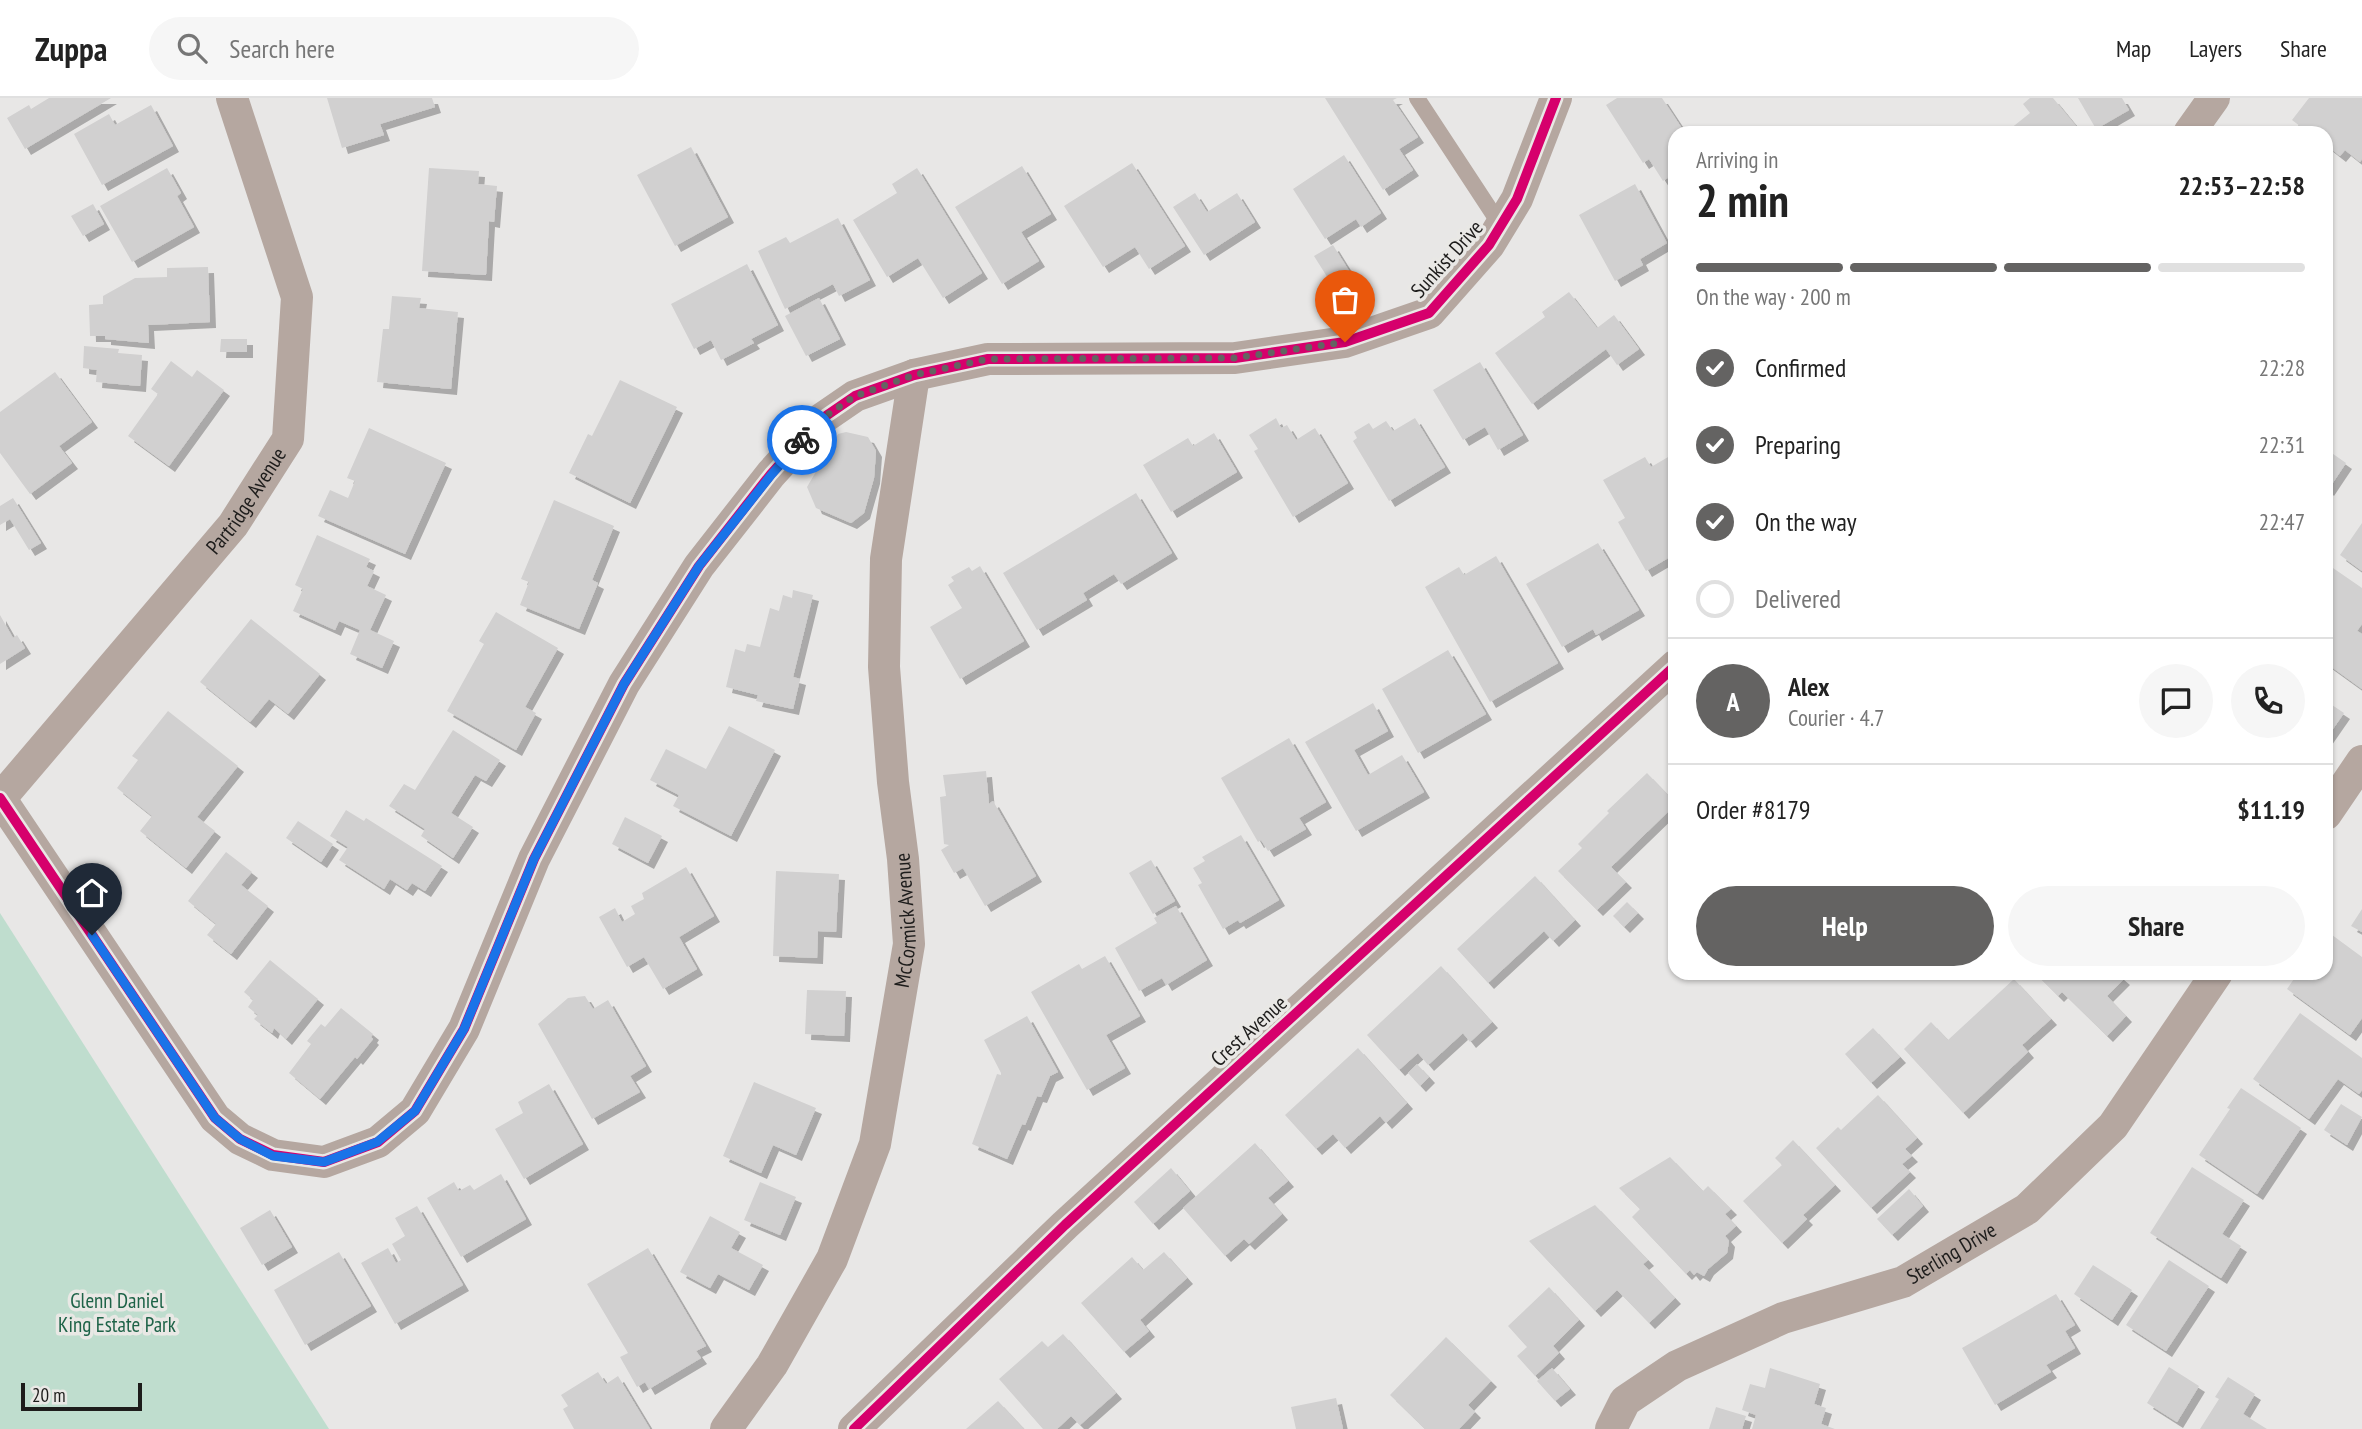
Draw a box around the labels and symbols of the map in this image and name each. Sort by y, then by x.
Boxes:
street label: Sunkist Drive [1405,214,1489,303]
pin [1315,270,1375,342]
courier [767,405,837,475]
street label: Partridge Avenue [200,442,292,560]
street label: McCormick Avenue [888,851,922,989]
pin [62,863,122,935]
street label: Crest Avenue [1205,989,1292,1072]
street label: Sterling Drive [1902,1216,2001,1290]
park label: Glenn Daniel King Estate Park [58,1287,176,1338]
scale bar [21,1380,142,1412]

